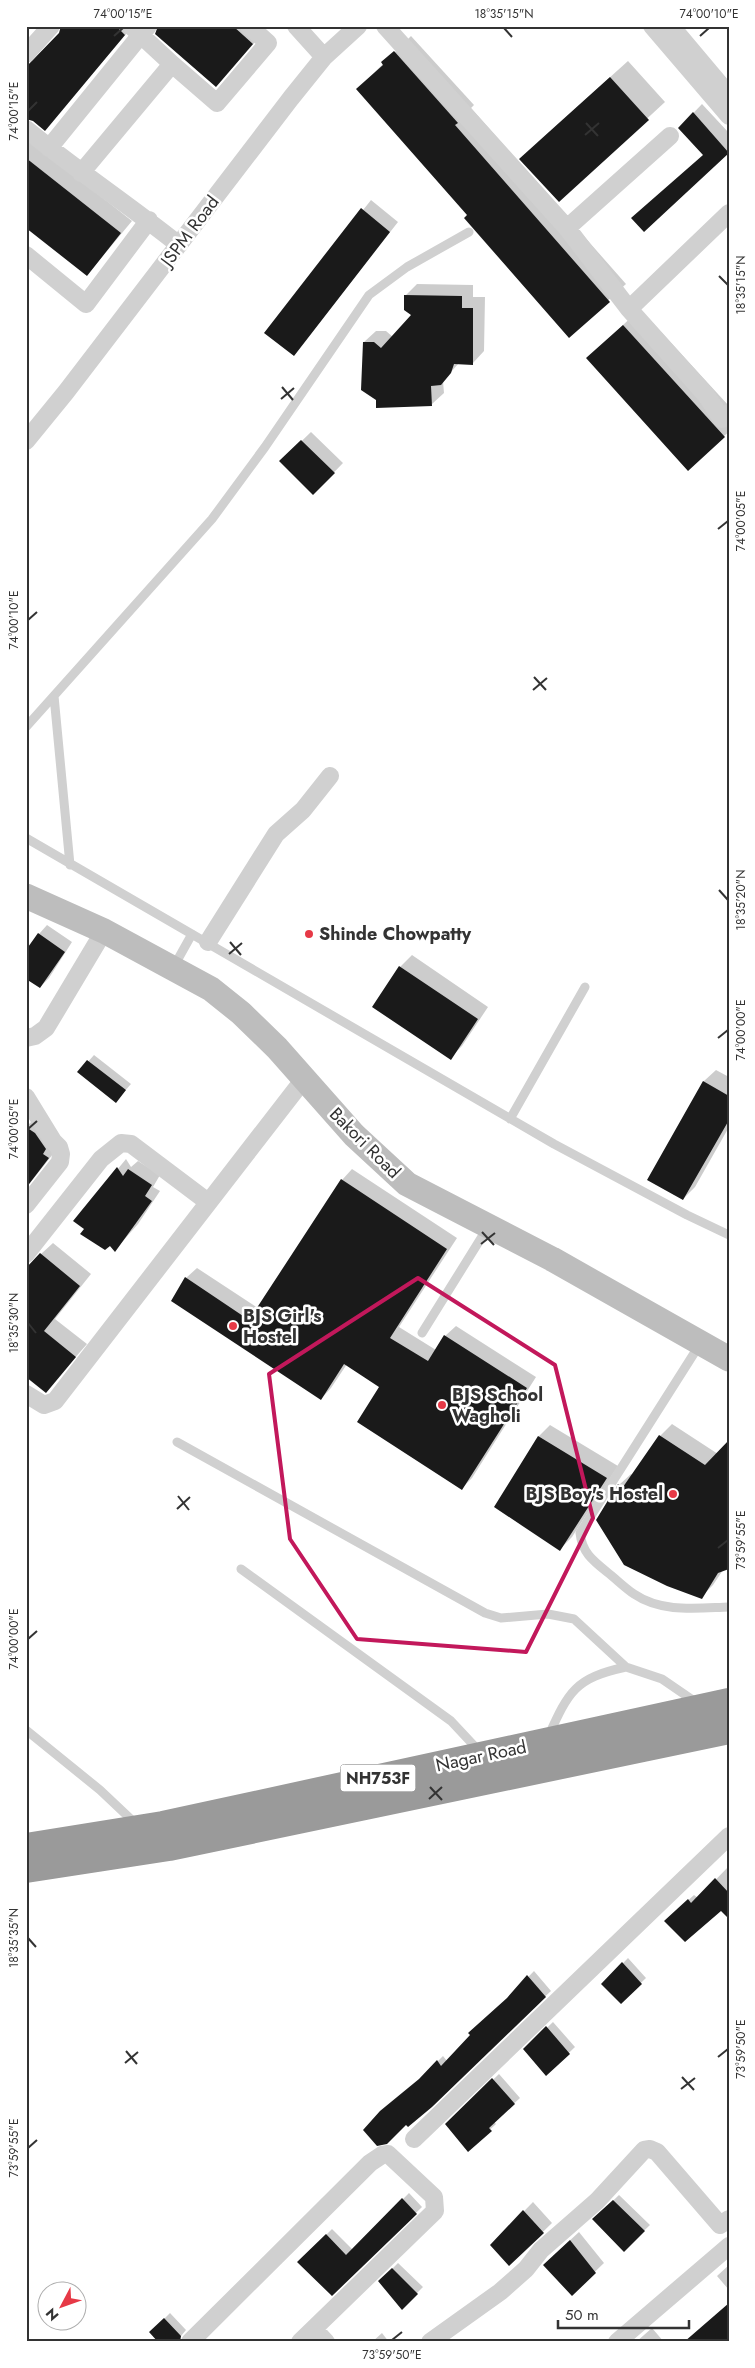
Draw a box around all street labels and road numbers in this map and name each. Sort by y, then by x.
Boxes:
street label: JSPM Road [153,190,225,274]
street label: Bakori Road [324,1102,406,1184]
street label: Nagar Road [433,1734,529,1778]
road number: NH753F [340,1765,416,1792]

